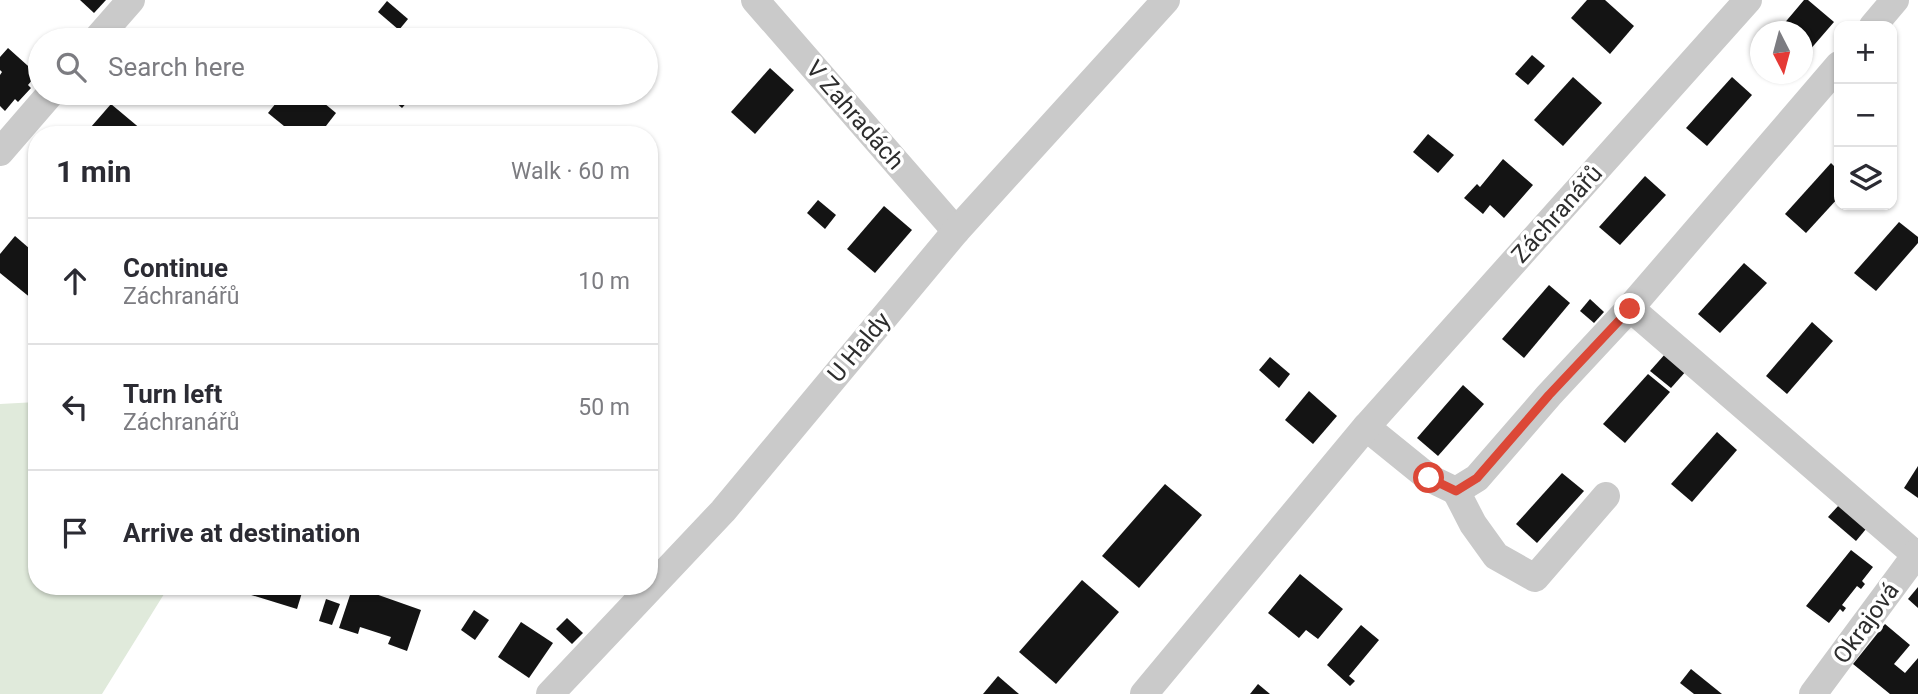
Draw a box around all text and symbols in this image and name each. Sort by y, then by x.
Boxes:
north arrow [1750,21,1813,84]
map controls [1834,21,1897,210]
button: + [1834,21,1897,84]
search box [28,28,658,105]
icon: search [52,48,90,86]
text: Search here [108,52,245,82]
street label: V Zahradách [800,55,910,175]
button: − [1834,84,1897,147]
button: layers [1834,147,1897,210]
text: 1 min [56,154,131,189]
text: Walk · 60 m [511,158,630,185]
street label: Záchranářů [1506,159,1608,269]
text: Continue [123,253,228,283]
icon: ahead [56,262,94,300]
text: 10 m [578,268,630,295]
text: Záchranářů [123,283,240,310]
route end [1614,293,1645,324]
street label: U Haldy [822,306,897,388]
text: Turn left [123,379,222,409]
icon: left [56,388,94,426]
text: 50 m [578,394,630,421]
text: Záchranářů [123,409,240,436]
route start [1413,462,1444,493]
icon: arrive [56,514,94,552]
text: Arrive at destination [123,518,360,548]
street label: Okrajová [1827,577,1905,669]

